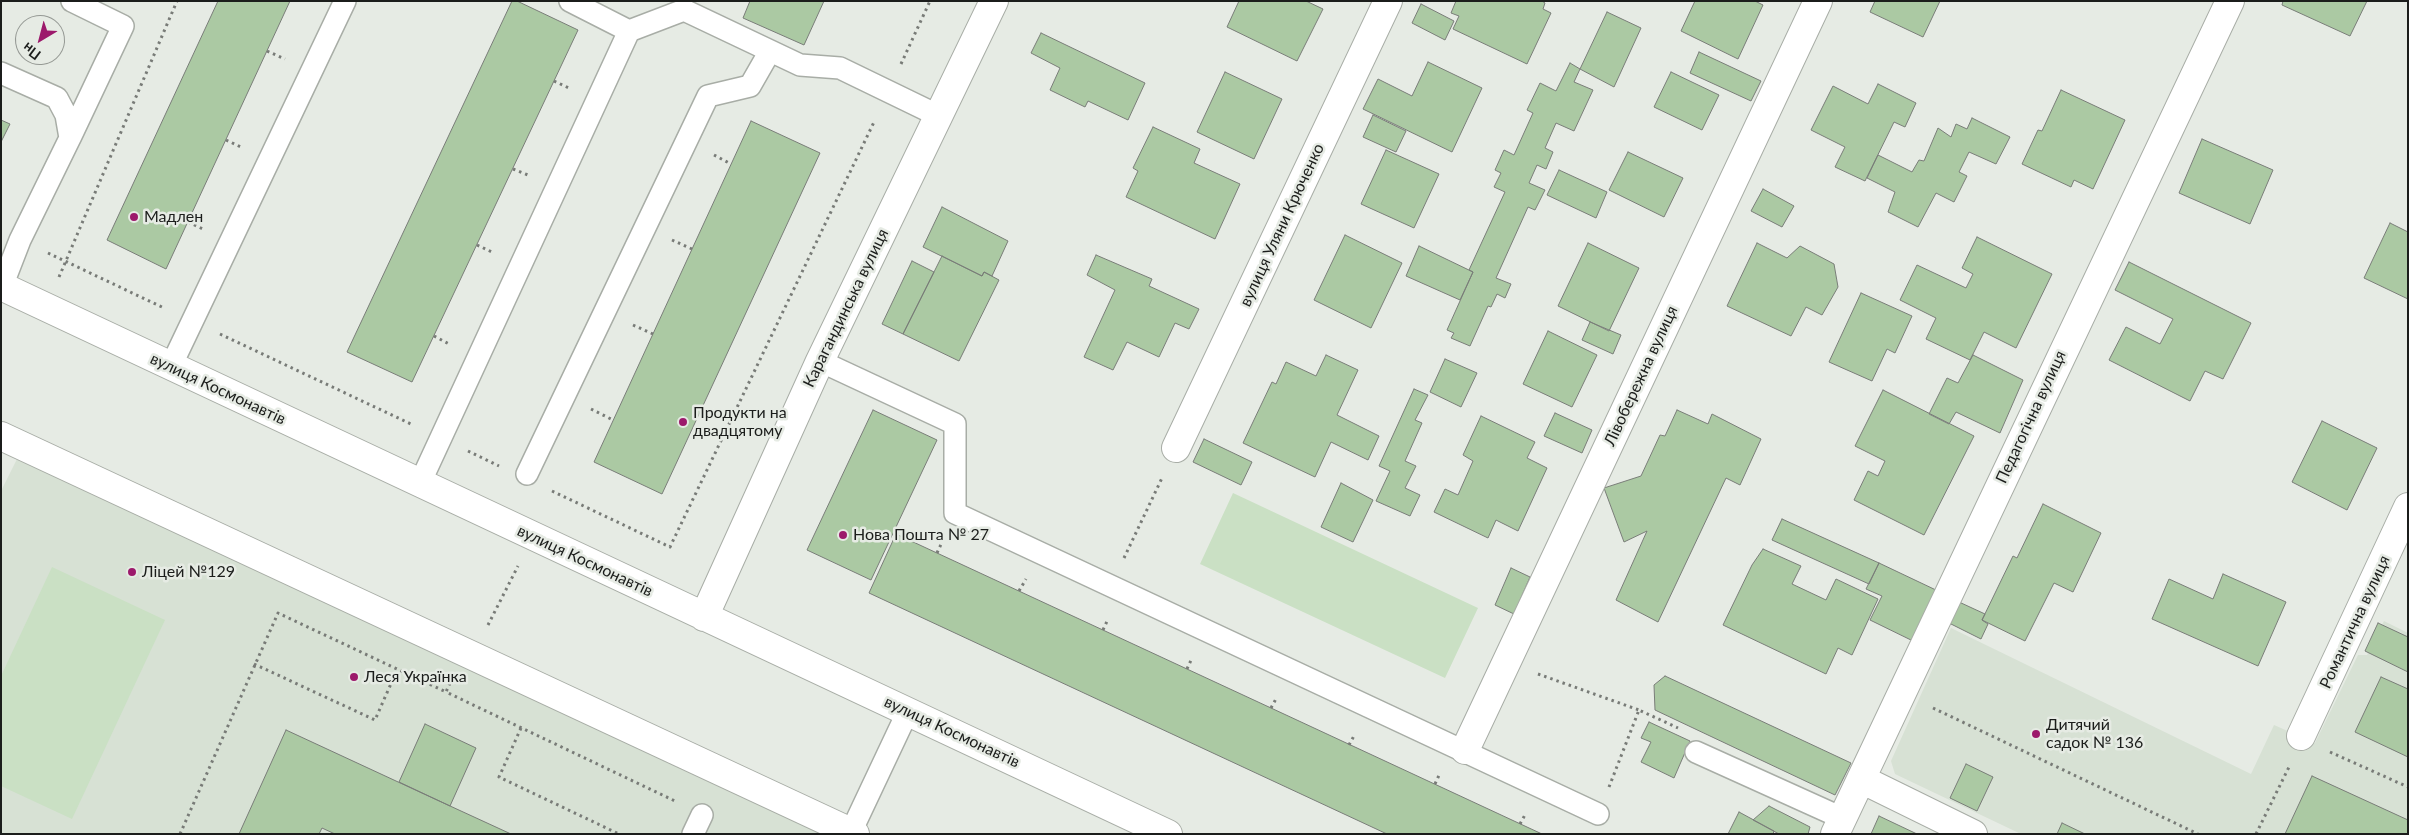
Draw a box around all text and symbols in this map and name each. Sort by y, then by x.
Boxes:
north arrow [15,15,65,65]
text: Пн [19,39,44,64]
street label: вулиця Уляни Крюченко [1236,140,1328,310]
place label: Мадлен [144,207,203,227]
marker: Мадлен [128,211,140,223]
street label: Карагандинська вулиця [799,226,893,390]
street label: Лівобережна вулиця [1600,303,1682,449]
street label: Педагогічна вулиця [1992,348,2070,486]
street label: вулиця Космонавтів [147,349,289,429]
place label: Продукти на двадцятому [693,403,787,441]
marker: Продукти на двадцятому [677,416,689,428]
street label: вулиця Космонавтів [514,521,656,601]
place label: Нова Пошта № 27 [853,525,989,545]
marker: Нова Пошта № 27 [837,529,849,541]
street label: Романтична вулиця [2316,552,2394,692]
place label: Ліцей №129 [142,562,235,582]
marker: Ліцей №129 [126,566,138,578]
place label: Леся Українка [364,667,467,687]
marker: Леся Українка [348,671,360,683]
street label: вулиця Космонавтів [881,692,1023,772]
place label: Дитячий садок № 136 [2046,715,2143,753]
marker: Дитячий садок № 136 [2030,728,2042,740]

